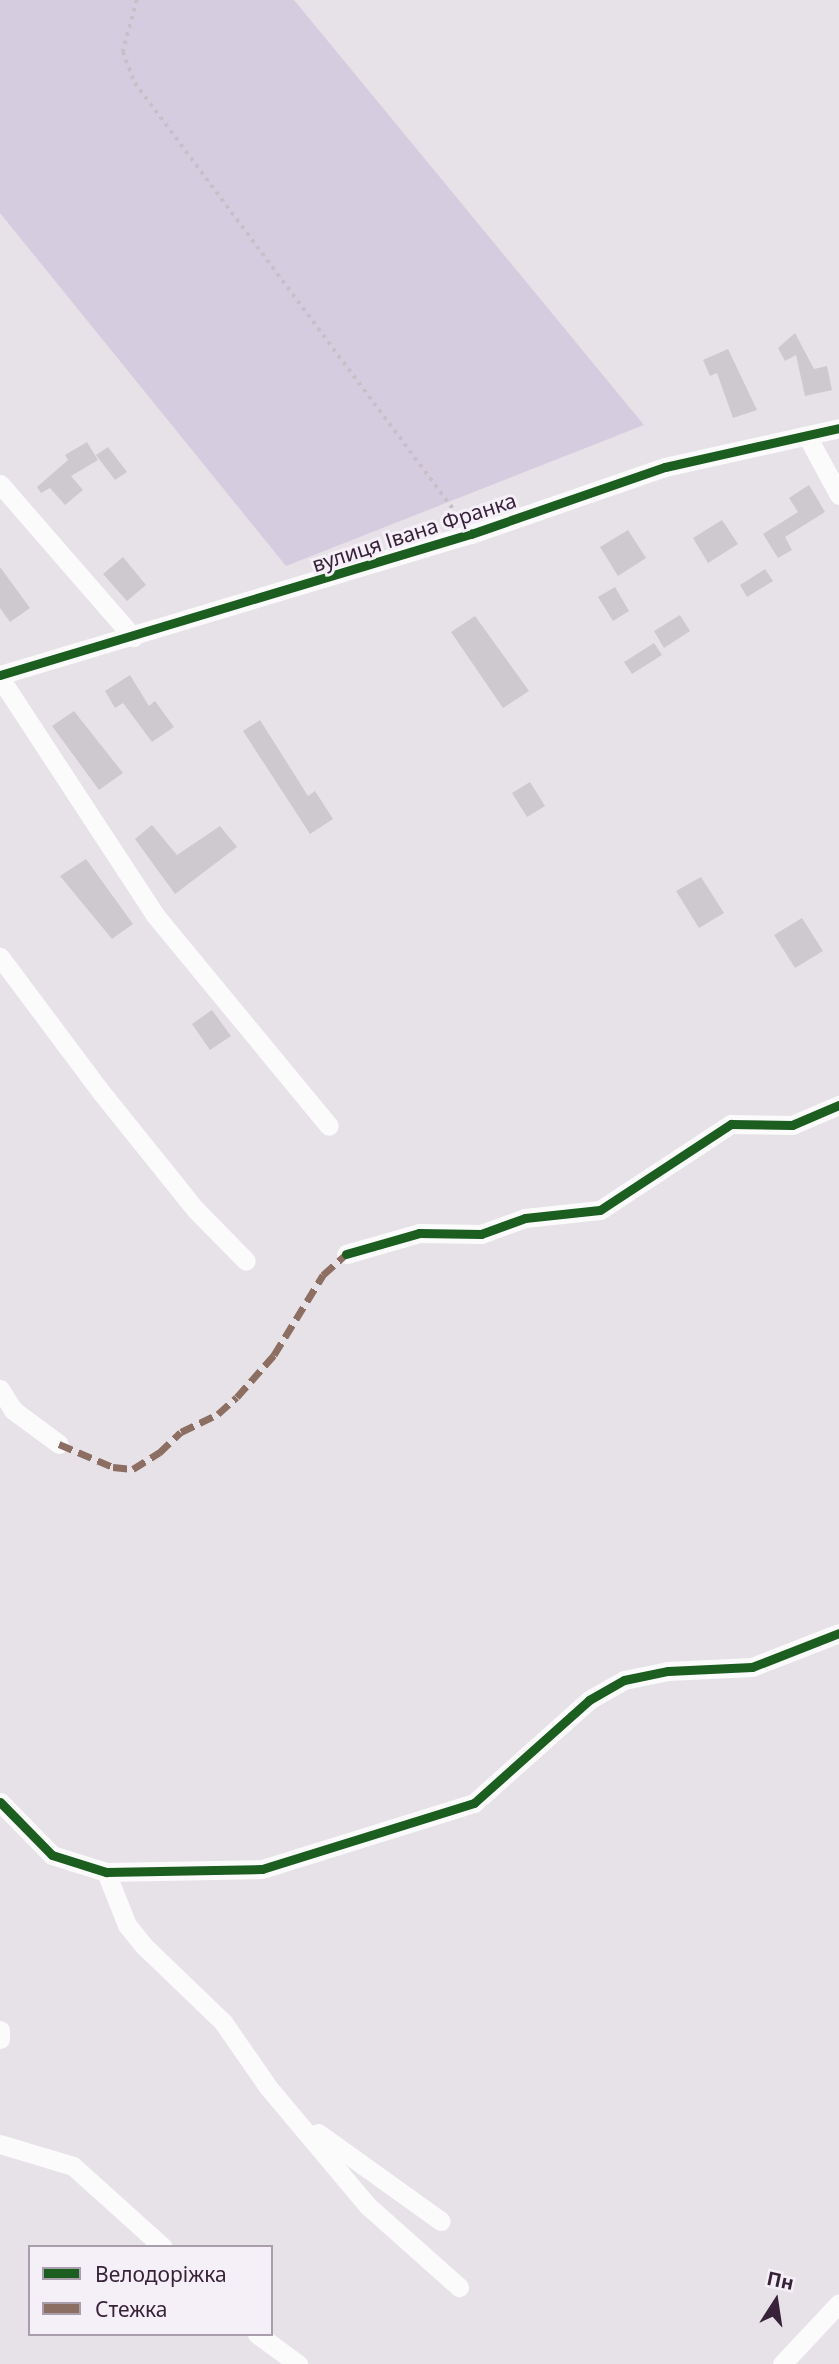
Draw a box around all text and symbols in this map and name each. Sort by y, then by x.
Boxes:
street label: вулиця Івана Франка [309,487,519,577]
legend [28,2245,273,2336]
text: Велодоріжка [95,2260,227,2288]
text: Пн [764,2265,796,2296]
north arrow [741,2266,811,2336]
text: Стежка [95,2295,168,2323]

